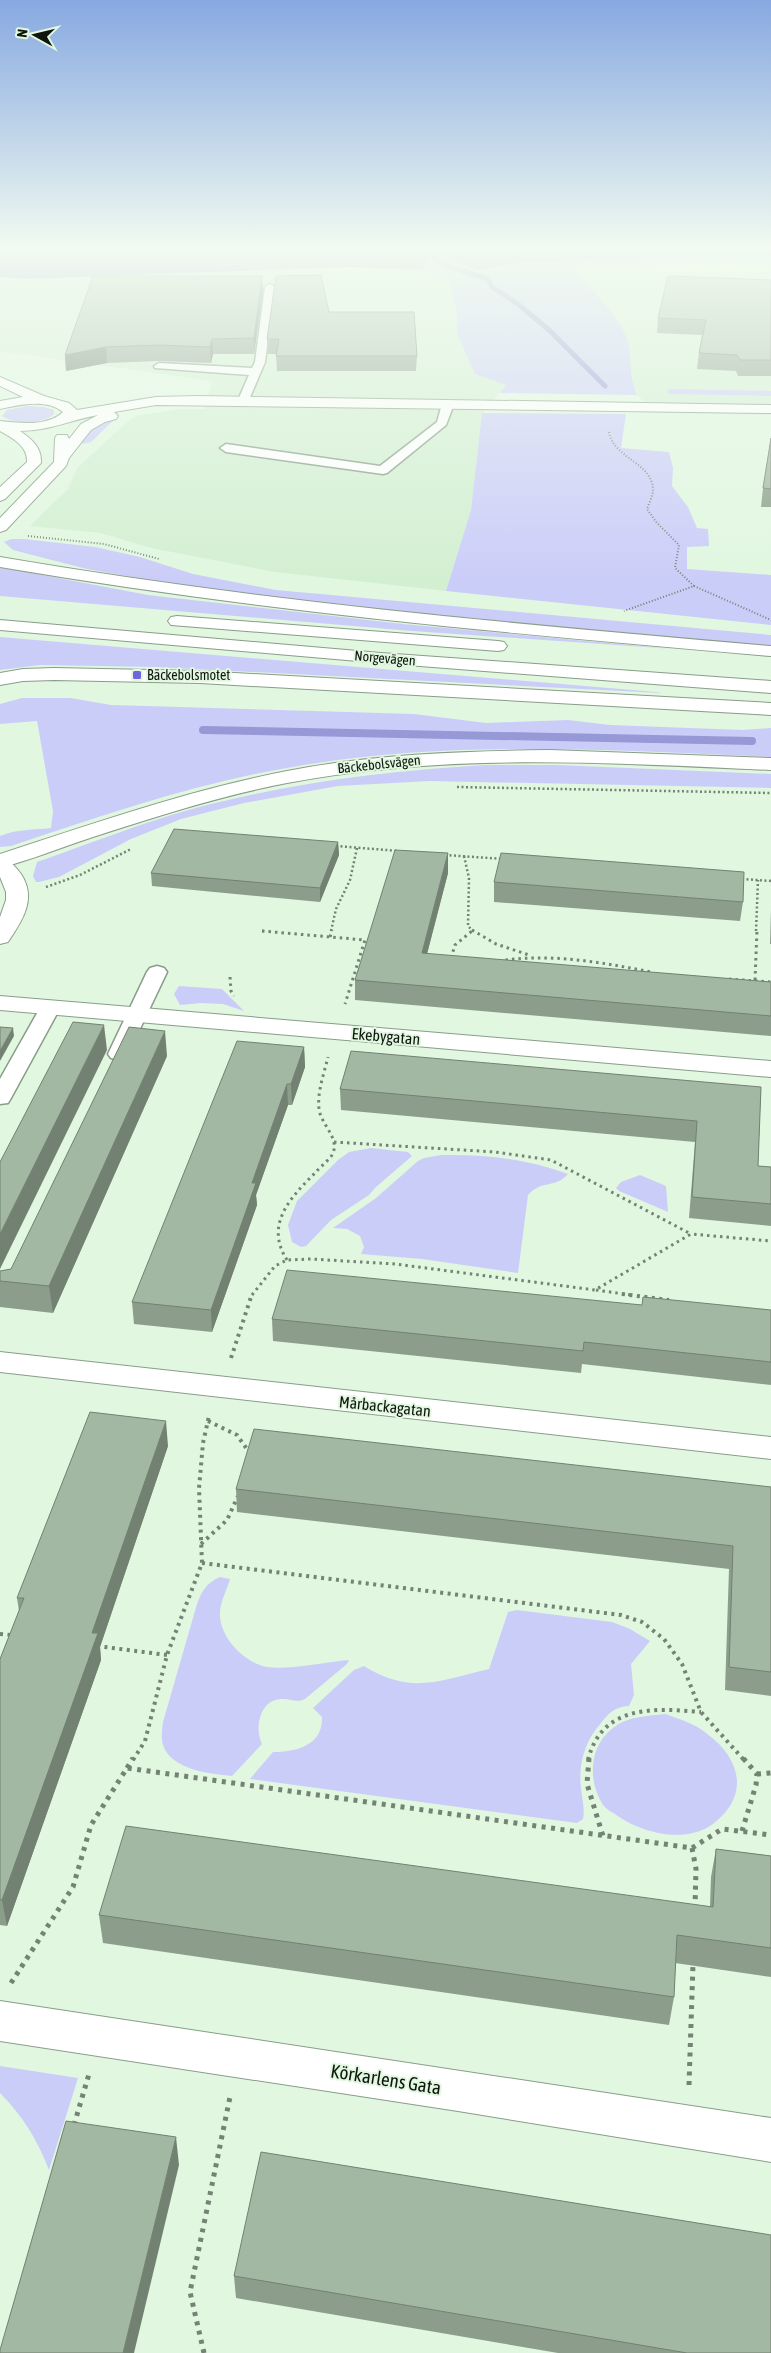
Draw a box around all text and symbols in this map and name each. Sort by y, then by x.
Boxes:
north arrow [10,10,60,60]
text: N [14,28,31,38]
street label: Norgevägen [354,647,416,669]
place label: Bäckebolsmotet [147,667,230,683]
marker: Bäckebolsmotet [131,669,143,681]
street label: Bäckebolsvägen [337,752,421,776]
street label: Ekebygatan [351,1024,421,1049]
street label: Mårbackagatan [338,1392,432,1421]
street label: Körkarlens Gata [329,2059,443,2099]

